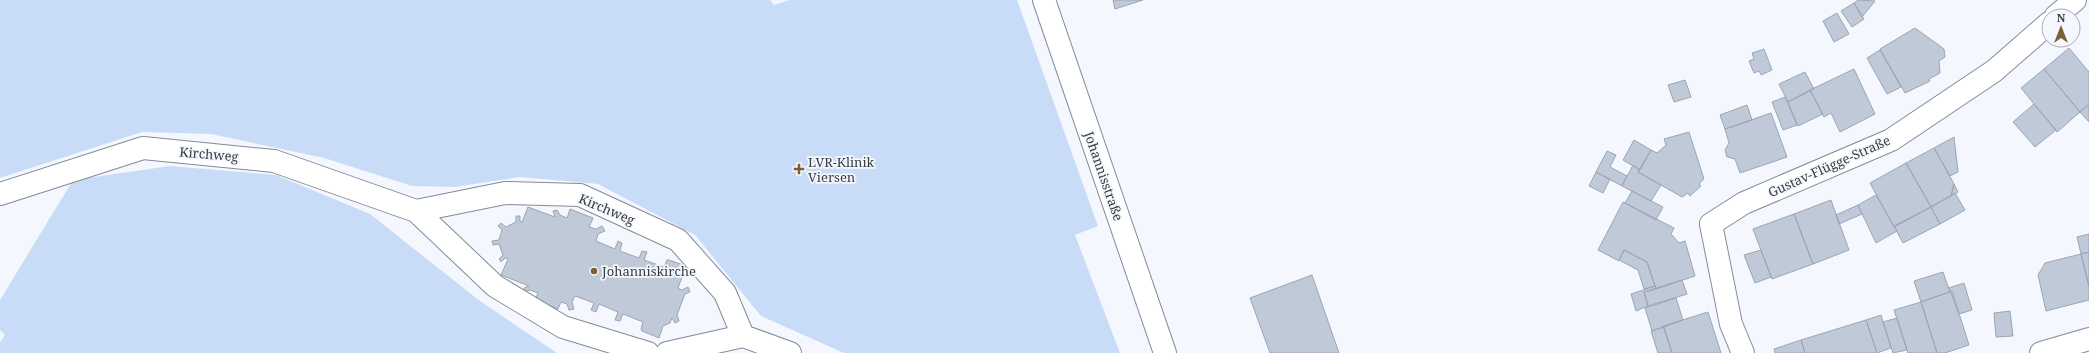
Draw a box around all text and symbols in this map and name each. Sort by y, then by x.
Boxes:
north arrow [2041,8,2081,48]
text: N [2057,10,2066,25]
street label: Johannisstraße [1080,128,1128,223]
street label: Gustav-Flügge-Straße [1765,131,1893,201]
street label: Kirchweg [179,142,239,166]
place label: LVR-Klinik Viersen [808,153,875,186]
marker: LVR-Klinik Viersen [793,163,805,175]
street label: Kirchweg [576,189,638,229]
place label: Johanniskirche [601,262,696,280]
marker: Johanniskirche [589,266,599,276]

